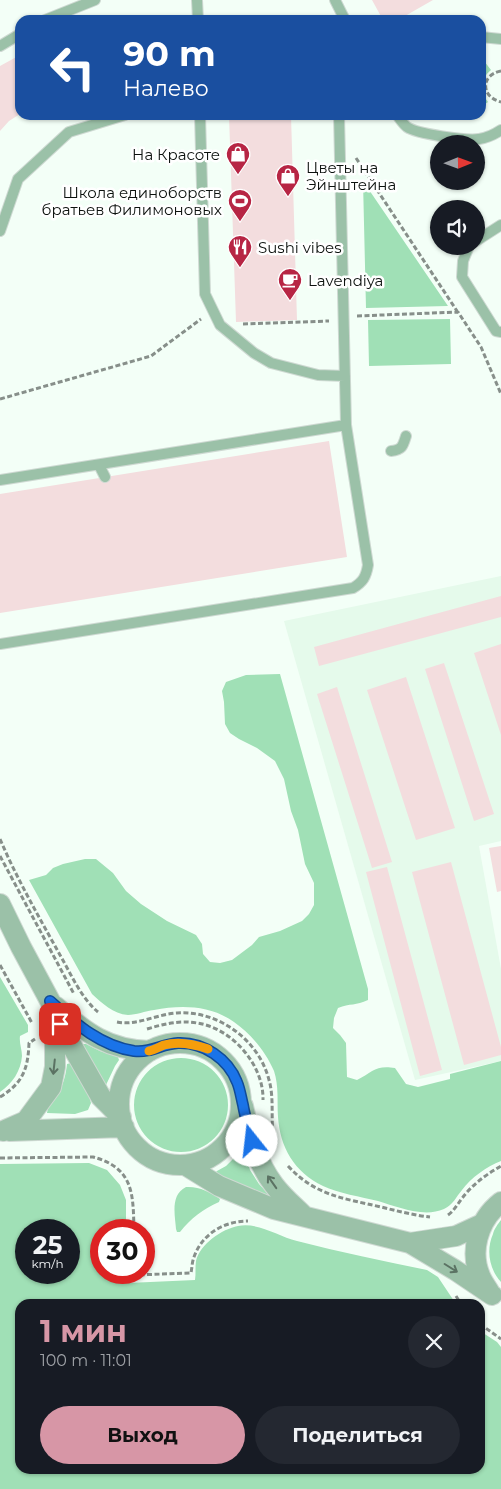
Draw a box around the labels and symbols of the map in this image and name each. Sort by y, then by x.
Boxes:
north arrow [430,135,485,190]
shop icon: На Красоте [225,141,251,175]
place label: На Красоте [132,145,220,164]
place label: Цветы на Эйнштейна [306,158,396,194]
shop icon: Цветы на Эйнштейна [275,163,301,197]
place label: Школа единоборств братьев Филимоновых [42,183,222,219]
sports icon: Школа единоборств братьев Филимоновых [227,188,253,222]
restaurant icon: Sushi vibes [227,234,253,268]
place label: Sushi vibes [258,238,341,257]
cafe icon: Lavendiya [277,267,303,301]
place label: Lavendiya [308,271,383,290]
pin [39,1003,81,1045]
one-way arrow [50,1059,59,1075]
position arrow [225,1114,277,1166]
one-way arrow [267,1176,278,1189]
speed limit sign: 30 [90,1219,155,1284]
one-way arrow [444,1264,458,1274]

